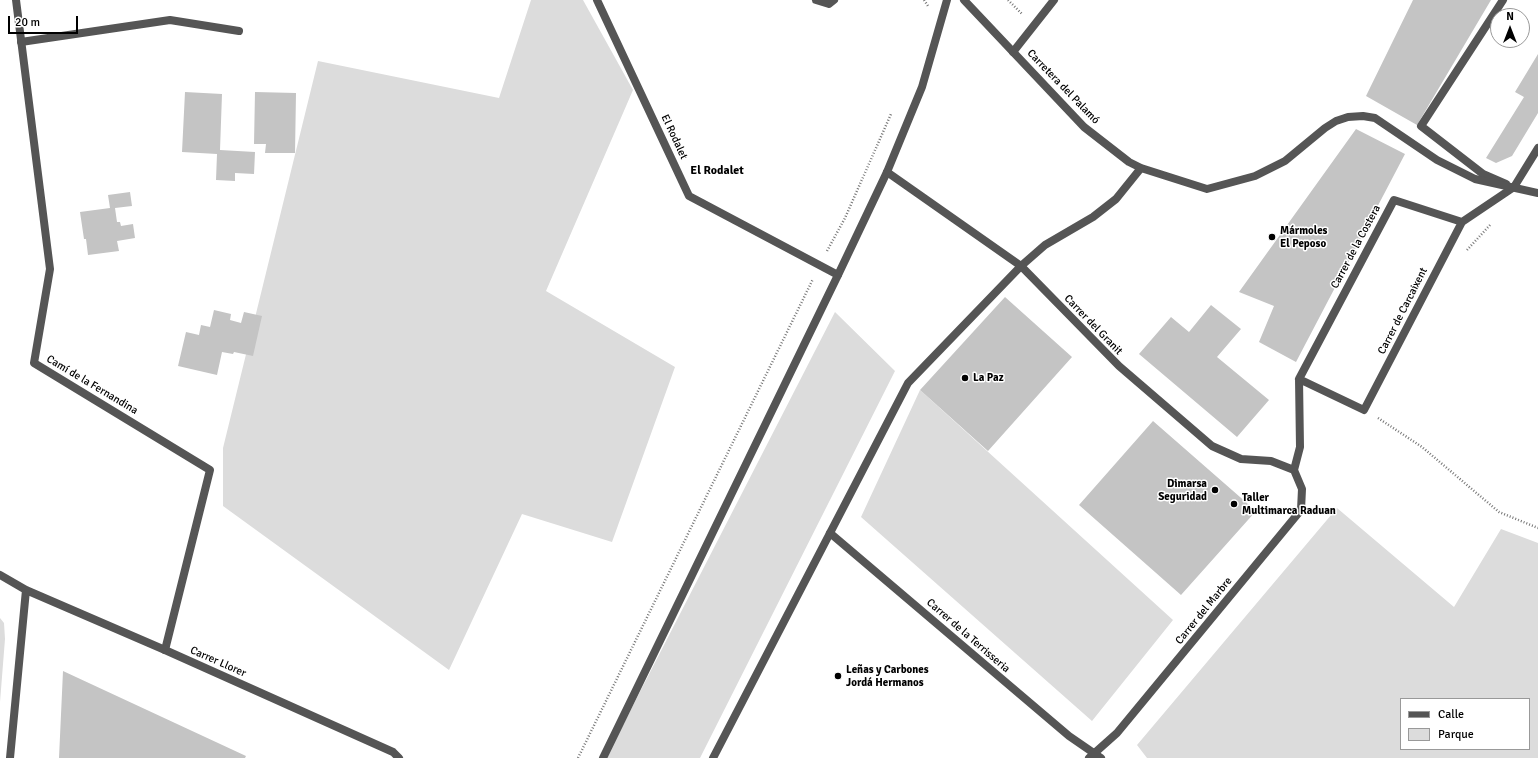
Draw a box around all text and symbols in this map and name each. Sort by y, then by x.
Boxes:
scale bar [10,8,80,34]
north arrow [1490,8,1530,48]
text: N [1506,10,1514,23]
text: 20 m [15,15,40,30]
street label: Carretera del Palamó [1024,47,1102,127]
street label: El Rodalet [658,112,690,162]
district label: El Rodalet [690,164,744,178]
street label: Carrer de la Costera [1328,203,1384,291]
place label: Mármoles El Peposo [1280,224,1327,250]
marker: Mármoles El Peposo [1267,232,1277,242]
street label: Carrer de Carcaixent [1375,265,1431,357]
street label: Carrer del Granit [1061,292,1125,358]
street label: Camí de la Fernandina [44,353,140,417]
place label: La Paz [973,371,1004,385]
marker: La Paz [960,373,970,383]
place label: Dimarsa Seguridad [1158,477,1207,503]
marker: Dimarsa Seguridad [1210,485,1220,495]
place label: Taller Multimarca Raduan [1242,491,1336,517]
marker: Taller Multimarca Raduan [1229,499,1239,509]
street label: Carrer del Marbre [1173,575,1235,647]
street label: Carrer de la Terrisseria [924,596,1012,676]
street label: Carrer Llorer [188,644,248,680]
place label: Leñas y Carbones Jordá Hermanos [846,663,929,689]
marker: Leñas y Carbones Jordá Hermanos [833,671,843,681]
legend [1400,698,1530,750]
text: Calle [1438,707,1464,722]
text: Parque [1438,727,1474,742]

